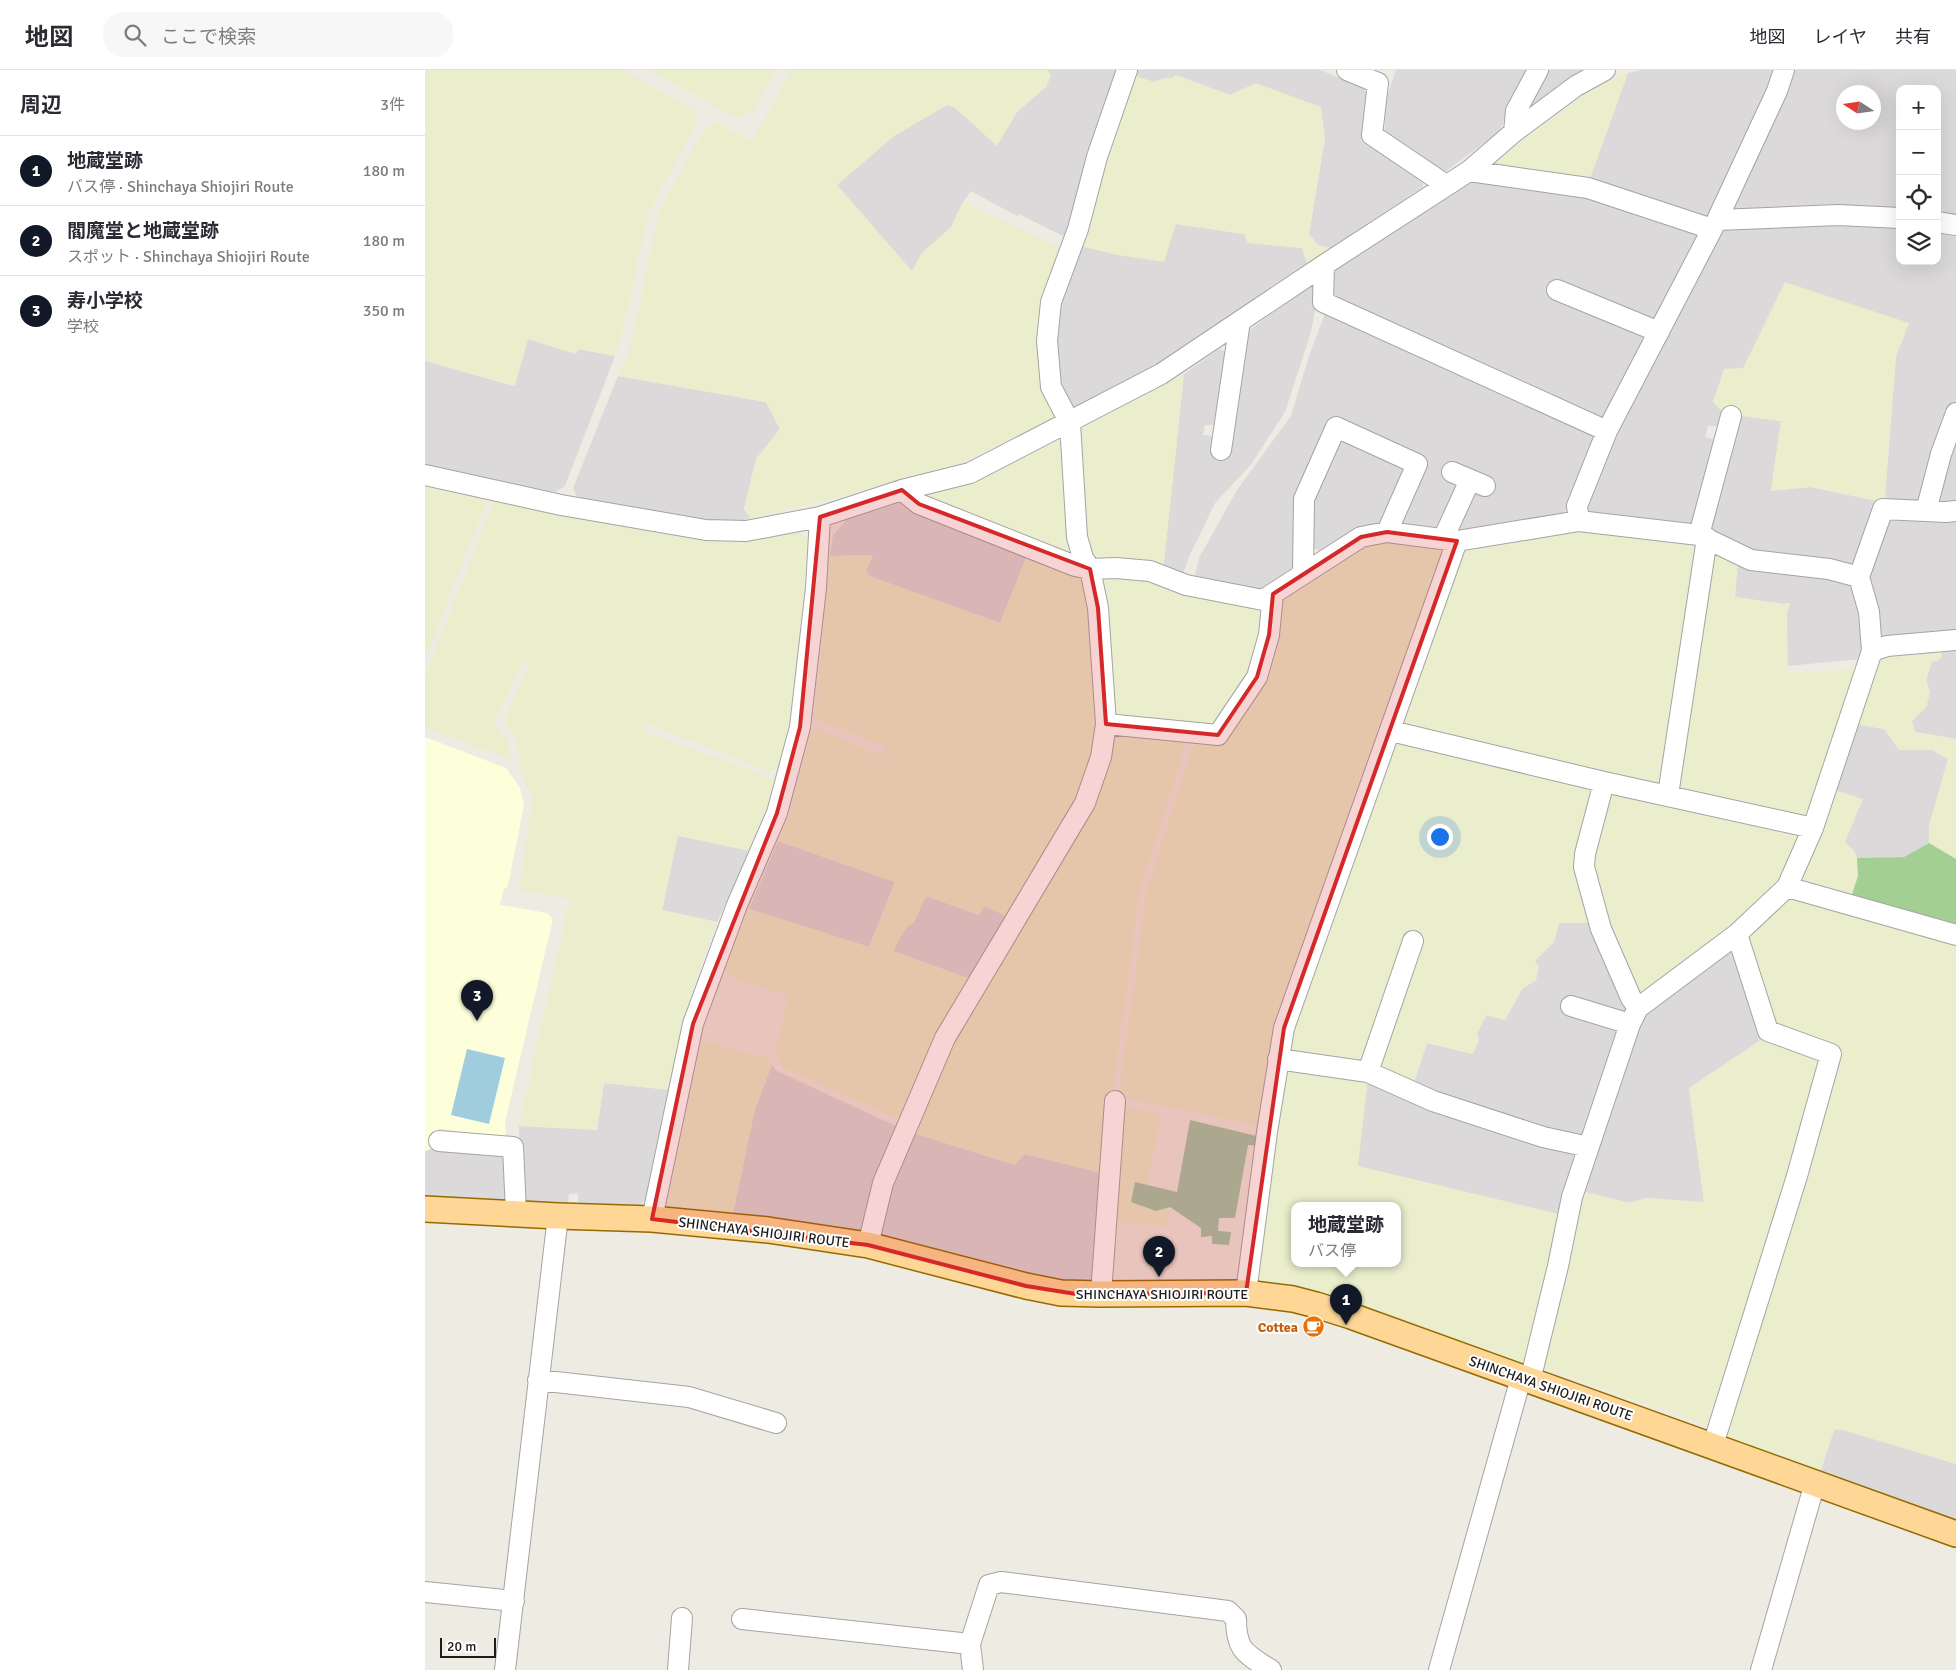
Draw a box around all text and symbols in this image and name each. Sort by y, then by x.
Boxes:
search box [103,12,453,57]
icon: search [121,21,149,49]
text: 地図 [25,22,73,52]
text: ここで検索 [161,25,256,49]
text: 地図 [1750,26,1786,48]
text: レイヤ [1814,26,1867,48]
text: 共有 [1895,26,1931,48]
north arrow [1836,85,1881,130]
map controls [1896,85,1941,265]
button: + [1896,85,1941,130]
text: 周辺 [20,92,62,118]
text: 3件 [380,95,405,115]
button: − [1896,130,1941,175]
text: 地蔵堂跡 [67,149,143,173]
text: 1 [32,161,40,181]
text: 180 m [363,161,405,181]
button: locate [1896,175,1941,220]
text: バス停 · Shinchaya Shiojiri Route [67,177,294,197]
text: 閻魔堂と地蔵堂跡 [67,219,219,243]
button: layers [1896,220,1941,265]
text: 2 [32,231,40,251]
text: 180 m [363,231,405,251]
text: スポット · Shinchaya Shiojiri Route [67,247,310,267]
text: 寿小学校 [67,289,143,313]
text: 3 [32,301,40,321]
text: 350 m [363,301,405,321]
text: 学校 [67,317,99,337]
your location [1427,824,1453,850]
pin: 3 [461,980,493,1021]
popup [1291,1202,1401,1267]
text: 地蔵堂跡 [1308,1213,1384,1237]
street label: SHINCHAYA SHIOJIRI ROUTE [677,1214,851,1251]
pin: 2 [1143,1236,1175,1277]
text: バス停 [1308,1241,1356,1261]
pin: 1 [1330,1284,1362,1325]
street label: SHINCHAYA SHIOJIRI ROUTE [1076,1286,1248,1303]
cafe icon: Cottea [1302,1315,1326,1339]
place label: Cottea [1258,1319,1298,1336]
street label: SHINCHAYA SHIOJIRI ROUTE [1467,1352,1635,1425]
scale bar [440,1635,496,1658]
text: 20 m [447,1638,476,1655]

